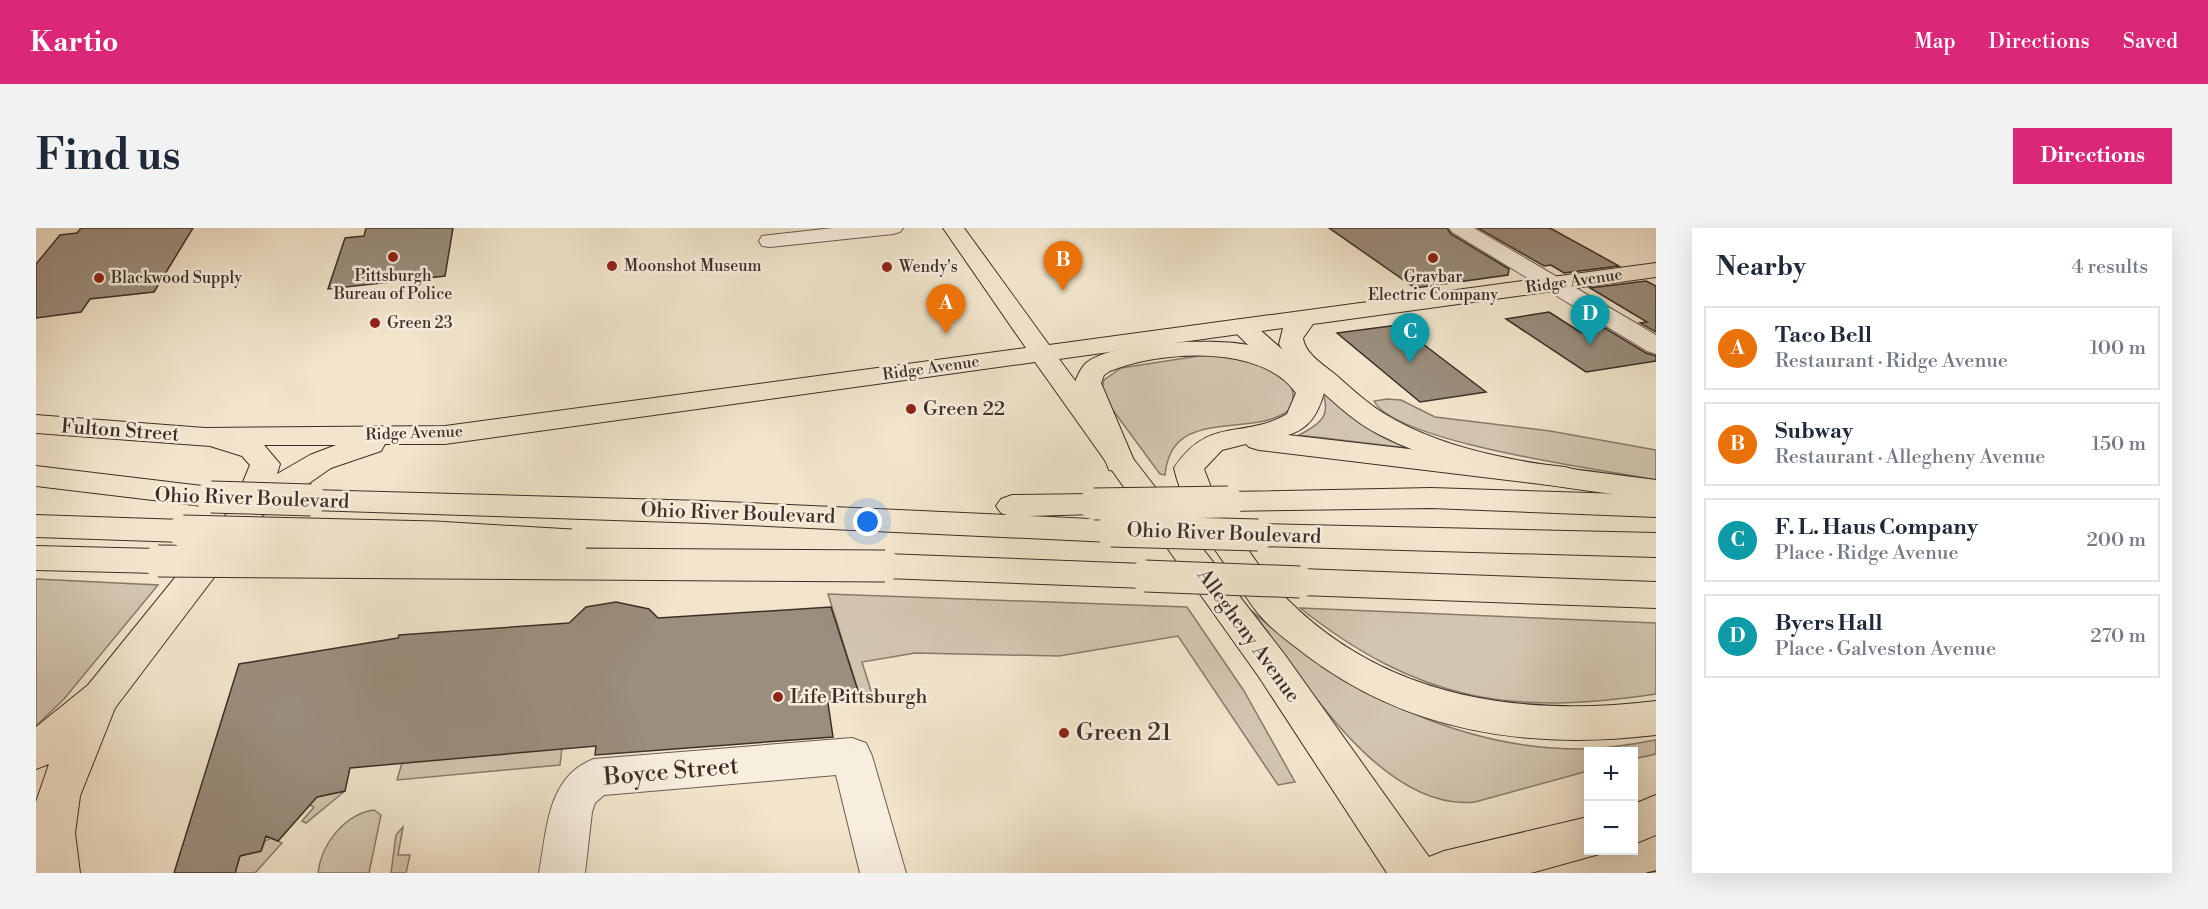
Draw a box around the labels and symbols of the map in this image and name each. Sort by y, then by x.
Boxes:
pin: B [1044,242,1082,291]
marker: Pittsburgh Bureau of Police [386,250,400,264]
marker: Graybar Electric Company [1426,251,1440,265]
place label: Moonshot Museum [624,256,762,276]
place label: Wendy's [898,257,958,277]
marker: Moonshot Museum [605,259,619,273]
marker: Wendy's [880,260,894,274]
street label: Ridge Avenue [1524,264,1624,298]
place label: Pittsburgh Bureau of Police [333,266,452,304]
place label: Graybar Electric Company [1368,267,1498,305]
place label: Blackwood Supply [110,268,242,288]
marker: Blackwood Supply [92,271,106,285]
pin: A [926,285,966,334]
pin: D [1570,296,1610,345]
place label: Green 23 [387,313,453,333]
pin: C [1390,314,1430,363]
marker: Green 23 [368,316,382,330]
street label: Ridge Avenue [881,351,981,385]
place label: Green 22 [923,397,1005,422]
marker: Green 22 [904,402,918,416]
street label: Fulton Street [60,414,180,448]
street label: Ridge Avenue [365,421,463,445]
street label: Ohio River Boulevard [154,483,350,515]
street label: Ohio River Boulevard [640,498,836,530]
your location [853,507,882,536]
street label: Ohio River Boulevard [1126,518,1322,550]
street label: Allegheny Avenue [1190,563,1305,708]
place label: Life Pittsburgh [790,685,927,710]
marker: Life Pittsburgh [771,690,785,704]
place label: Green 21 [1076,718,1172,748]
marker: Green 21 [1057,726,1071,740]
street label: Boyce Street [601,751,740,793]

